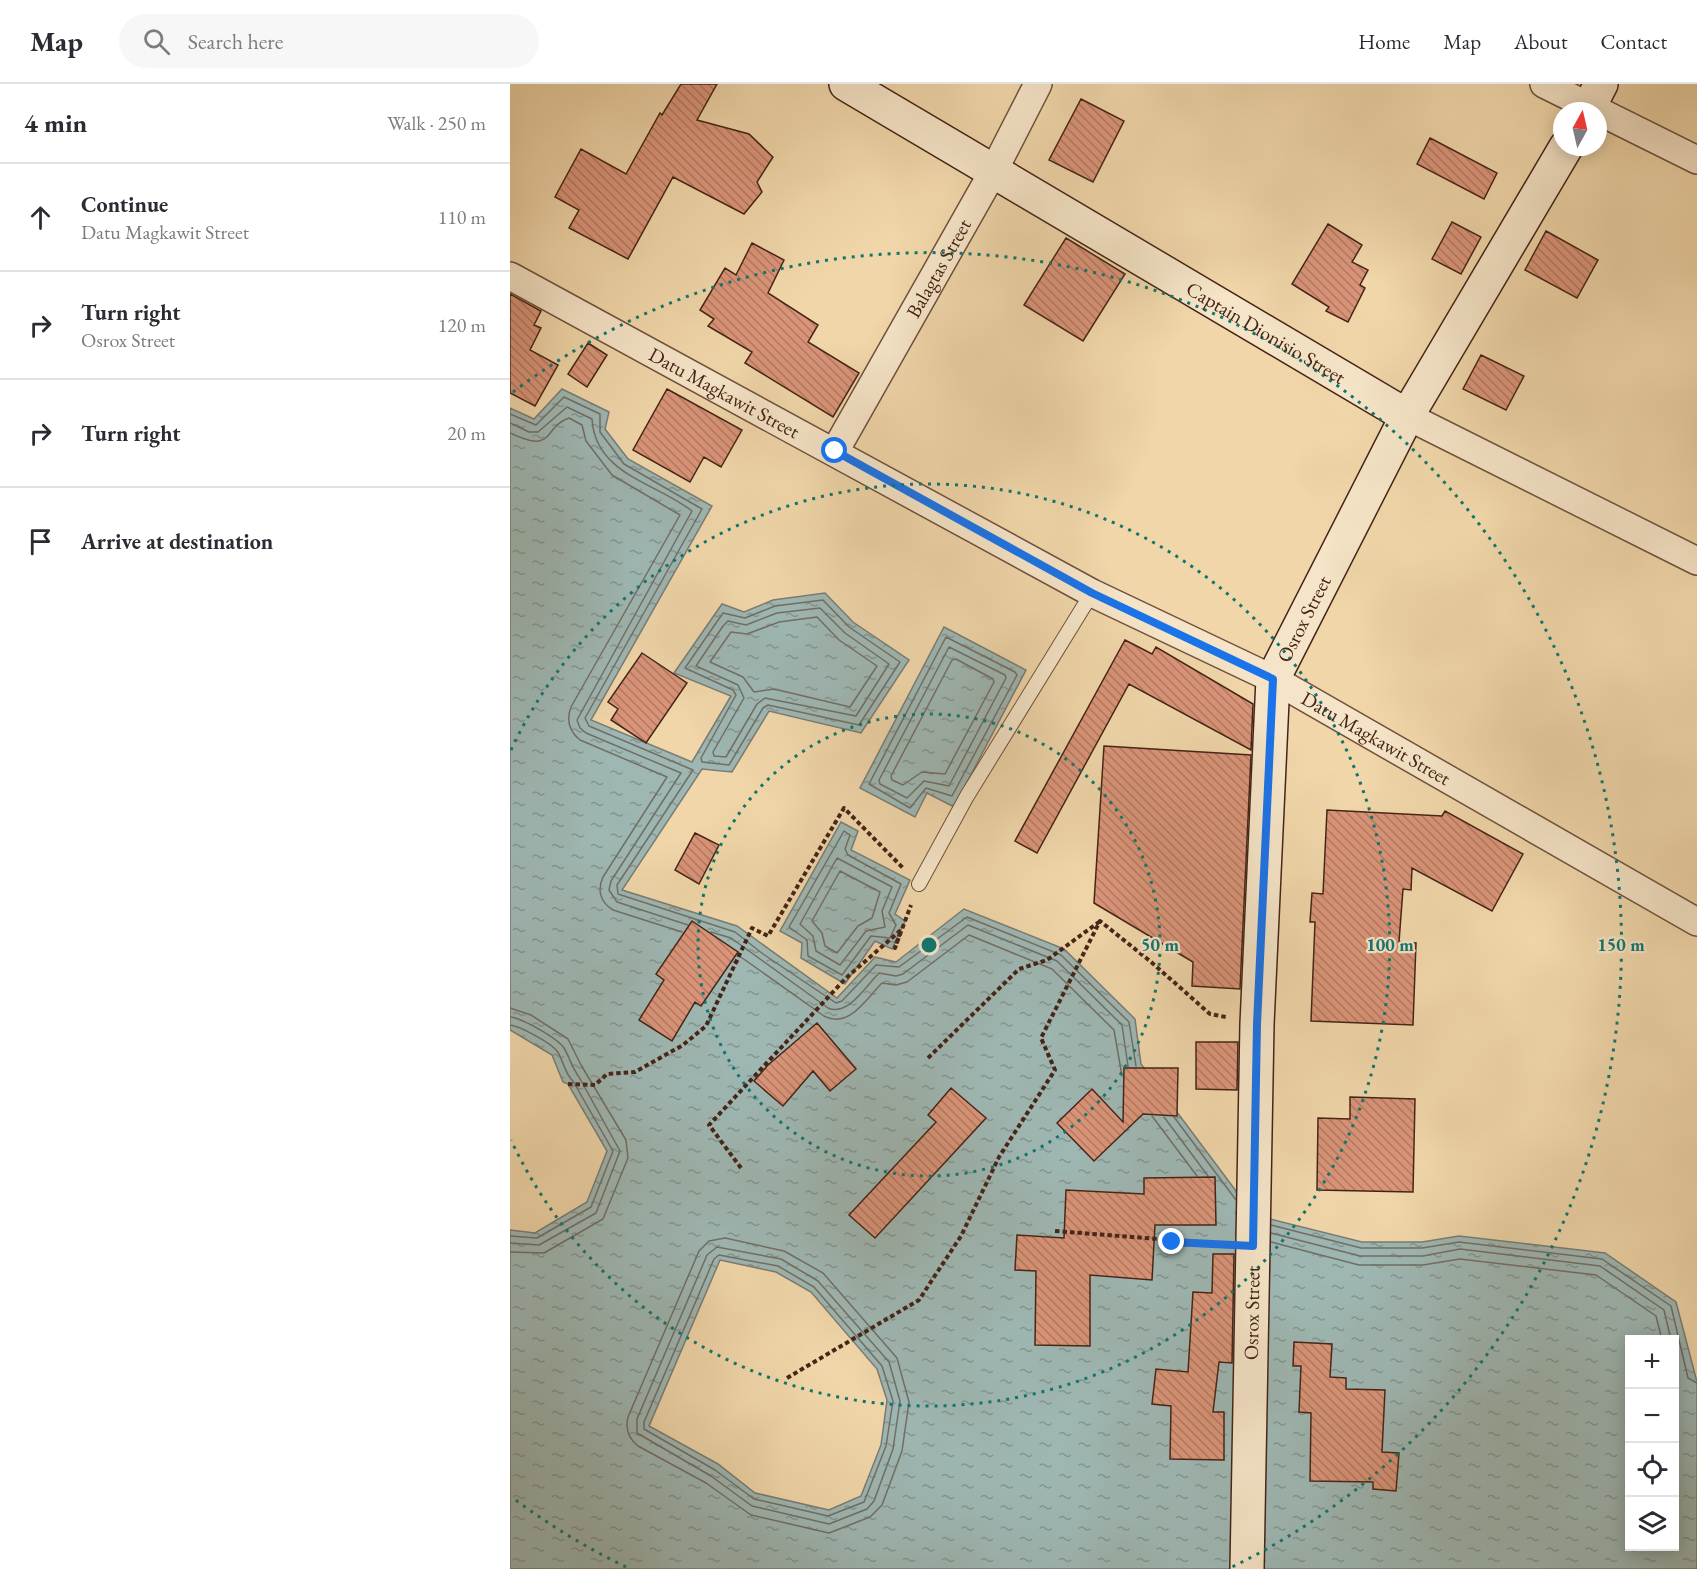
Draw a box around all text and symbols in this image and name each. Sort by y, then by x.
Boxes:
search box [119,14,539,68]
text: Map [30,23,83,59]
icon: search [140,25,173,58]
text: Search here [188,27,283,56]
text: Home [1358,28,1410,55]
text: Map [1443,28,1481,55]
text: About [1514,28,1567,55]
text: Contact [1600,28,1667,55]
north arrow [1553,102,1607,156]
text: 4 min [24,106,87,140]
text: Walk · 250 m [387,110,486,136]
text: Continue [81,190,168,219]
icon: ahead [24,201,57,234]
text: 110 m [438,204,486,230]
street label: Balagtas Street [900,213,977,323]
text: Datu Magkawit Street [81,219,249,245]
street label: Captain Dionisio Street [1181,275,1351,390]
text: Turn right [81,298,180,327]
icon: right [24,309,57,342]
text: 120 m [438,312,486,338]
text: Osrox Street [81,327,175,353]
street label: Datu Magkawit Street [644,341,805,445]
icon: right [24,417,57,450]
text: Turn right [81,419,180,448]
text: 20 m [447,420,486,446]
route start [821,437,847,463]
icon: arrive [24,525,57,558]
text: Arrive at destination [81,527,273,556]
street label: Osrox Street [1271,570,1337,667]
street label: Datu Magkawit Street [1297,685,1456,792]
text: 50 m [1141,933,1179,956]
text: 100 m [1366,933,1414,956]
text: 150 m [1597,933,1645,956]
centre of rings [919,935,939,955]
route end [1158,1228,1184,1254]
street label: Osrox Street [1238,1265,1266,1360]
map controls [1625,1335,1679,1551]
button: + [1625,1335,1679,1389]
button: − [1625,1389,1679,1443]
button: locate [1625,1443,1679,1497]
button: layers [1625,1497,1679,1551]

